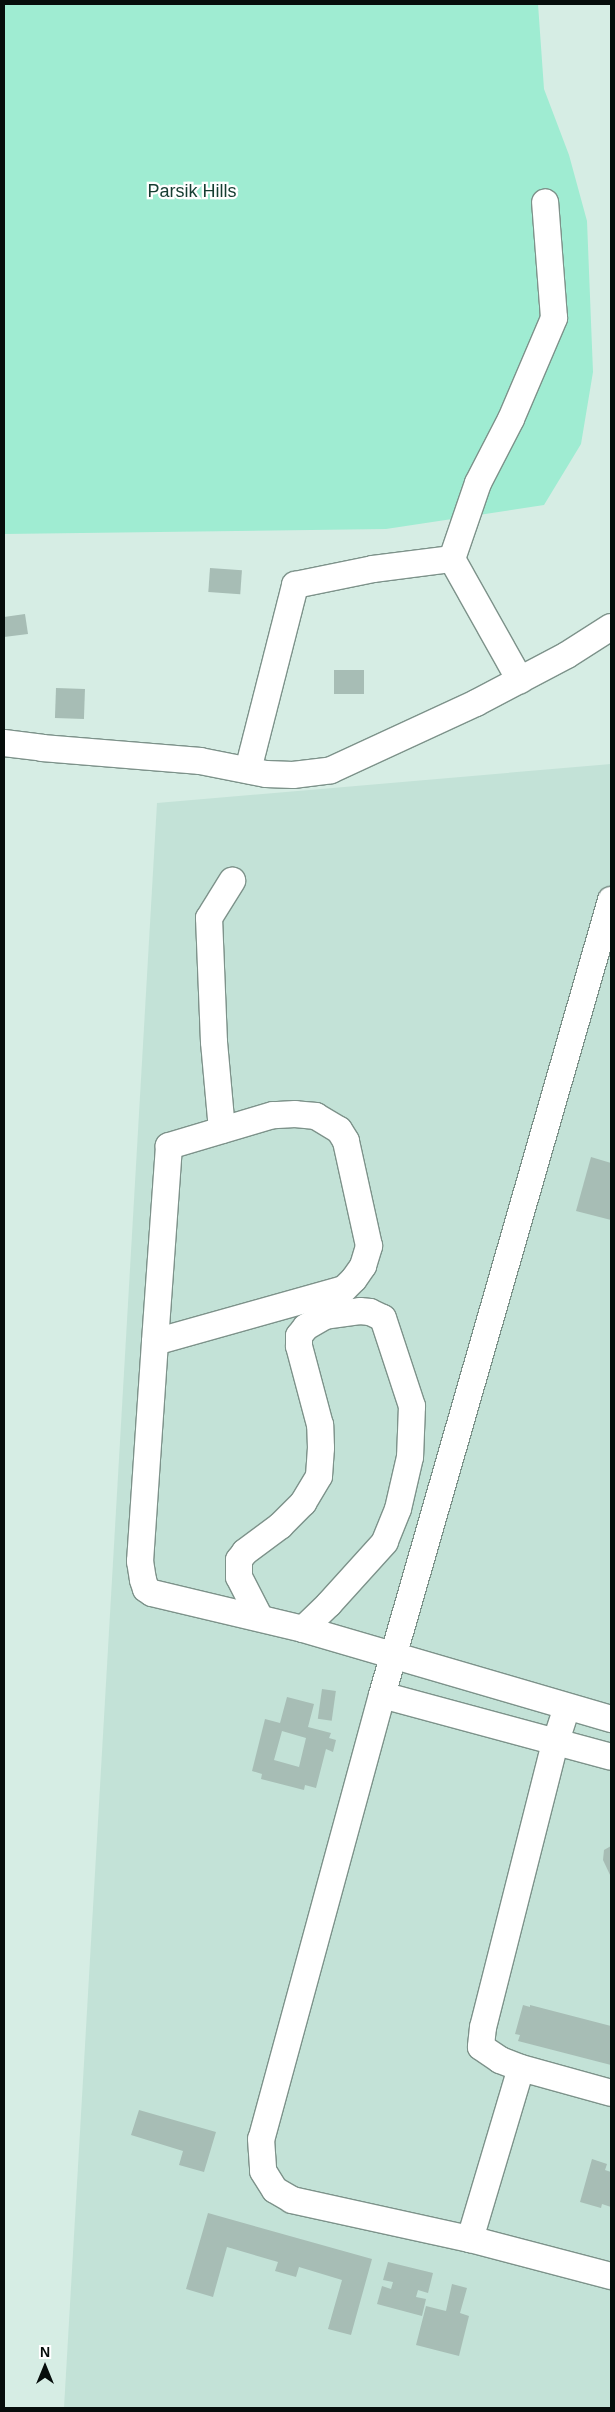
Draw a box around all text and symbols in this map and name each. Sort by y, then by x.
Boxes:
park label: Parsik Hills [147,180,237,202]
north arrow [20,2342,70,2392]
text: N [40,2344,50,2360]

